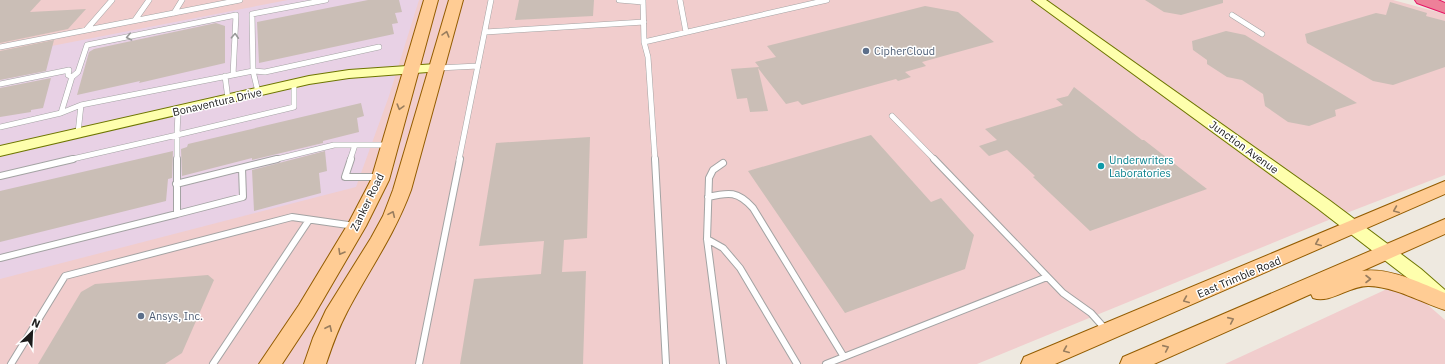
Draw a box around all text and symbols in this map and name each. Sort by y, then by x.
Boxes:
one-way arrow [441,31,450,38]
one-way arrow [126,32,132,40]
one-way arrow [231,33,240,39]
place label: CipherCloud [874,44,935,58]
marker: CipherCloud [861,46,871,56]
street label: Bonaventura Drive [171,85,263,119]
one-way arrow [396,103,405,110]
street label: Junction Avenue [1207,117,1281,177]
place label: Underwriters Laboratories [1109,153,1174,180]
marker: Underwriters Laboratories [1096,161,1106,171]
street label: Zanker Road [347,171,387,233]
one-way arrow [1392,205,1399,213]
one-way arrow [387,211,395,219]
one-way arrow [1315,238,1322,246]
one-way arrow [338,248,346,255]
street label: East Trimble Road [1195,253,1283,301]
one-way arrow [1365,275,1371,283]
one-way arrow [1182,295,1189,303]
place label: Ansys, Inc. [149,309,203,323]
marker: Ansys, Inc. [136,311,146,321]
north arrow [12,312,52,352]
text: N [30,315,43,331]
one-way arrow [1227,317,1234,325]
one-way arrow [324,324,332,332]
one-way arrow [1062,345,1070,353]
one-way arrow [1163,345,1170,353]

